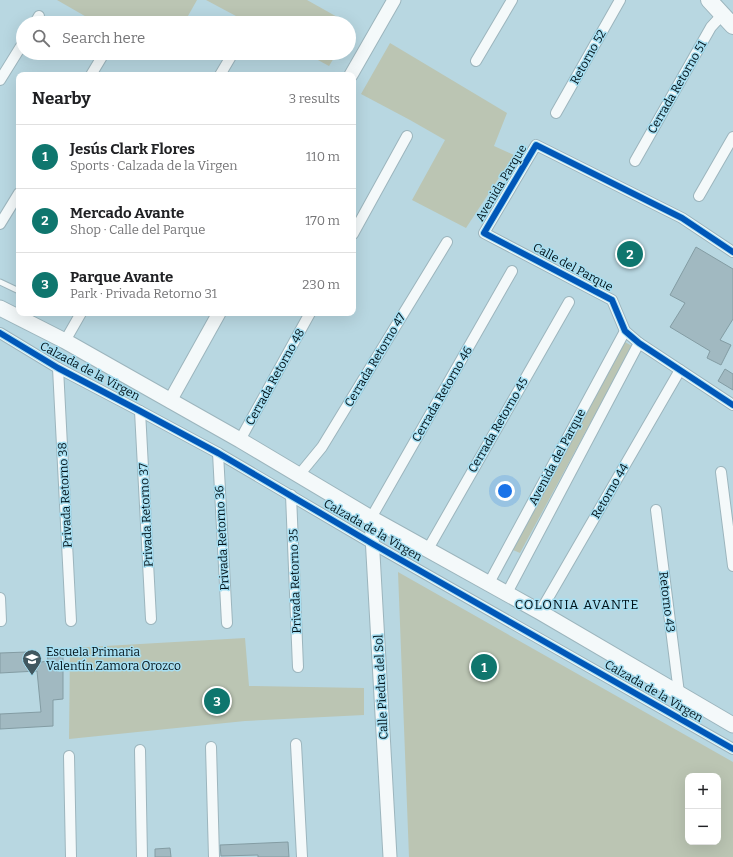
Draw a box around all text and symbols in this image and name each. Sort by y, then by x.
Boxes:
search box [16,16,356,60]
icon: search [30,27,52,49]
street label: Retorno 52 [567,27,609,87]
text: Search here [62,29,145,47]
street label: Cerrada Retorno 51 [645,38,709,136]
text: Nearby [32,88,91,109]
text: 3 results [289,91,340,106]
text: Jesús Clark Flores [70,140,195,158]
street label: Avenida Parque [473,142,529,224]
text: 1 [42,149,48,164]
text: 110 m [306,149,340,164]
text: Sports · Calzada de la Virgen [70,158,238,173]
text: Mercado Avante [70,204,184,222]
text: 2 [41,213,49,228]
text: 170 m [305,213,340,228]
text: Shop · Calle del Parque [70,222,205,237]
pin: 2 [617,239,643,269]
street label: Calle del Parque [530,240,616,294]
text: Parque Avante [70,268,173,286]
text: 3 [41,277,49,292]
text: 230 m [302,277,340,292]
text: Park · Privada Retorno 31 [70,286,217,301]
street label: Cerrada Retorno 47 [342,311,408,409]
street label: Cerrada Retorno 48 [243,326,307,428]
street label: Calzada de la Virgen [38,339,143,403]
street label: Cerrada Retorno 46 [409,344,475,444]
street label: Cerrada Retorno 45 [465,375,531,475]
street label: Avenida del Parque [526,407,588,507]
street label: Privada Retorno 38 [55,442,75,548]
street label: Retorno 44 [589,461,631,521]
street label: Privada Retorno 37 [136,463,156,567]
your location [495,481,515,501]
street label: Privada Retorno 36 [212,485,232,591]
street label: Calzada de la Virgen [321,496,425,564]
street label: Privada Retorno 35 [286,528,304,634]
street label: Retorno 43 [656,571,678,633]
district label: COLONIA AVANTE [515,597,639,612]
street label: Calle Piedra del Sol [371,634,391,740]
place label: Escuela Primaria Valentín Zamora Orozco [46,645,181,673]
school or university icon: Escuela Primaria Valentín Zamora Orozco [21,648,43,676]
pin: 1 [471,652,497,682]
street label: Calzada de la Virgen [602,657,706,725]
pin: 3 [204,686,230,716]
map controls [685,773,721,845]
button: + [685,773,721,809]
button: − [685,809,721,845]

